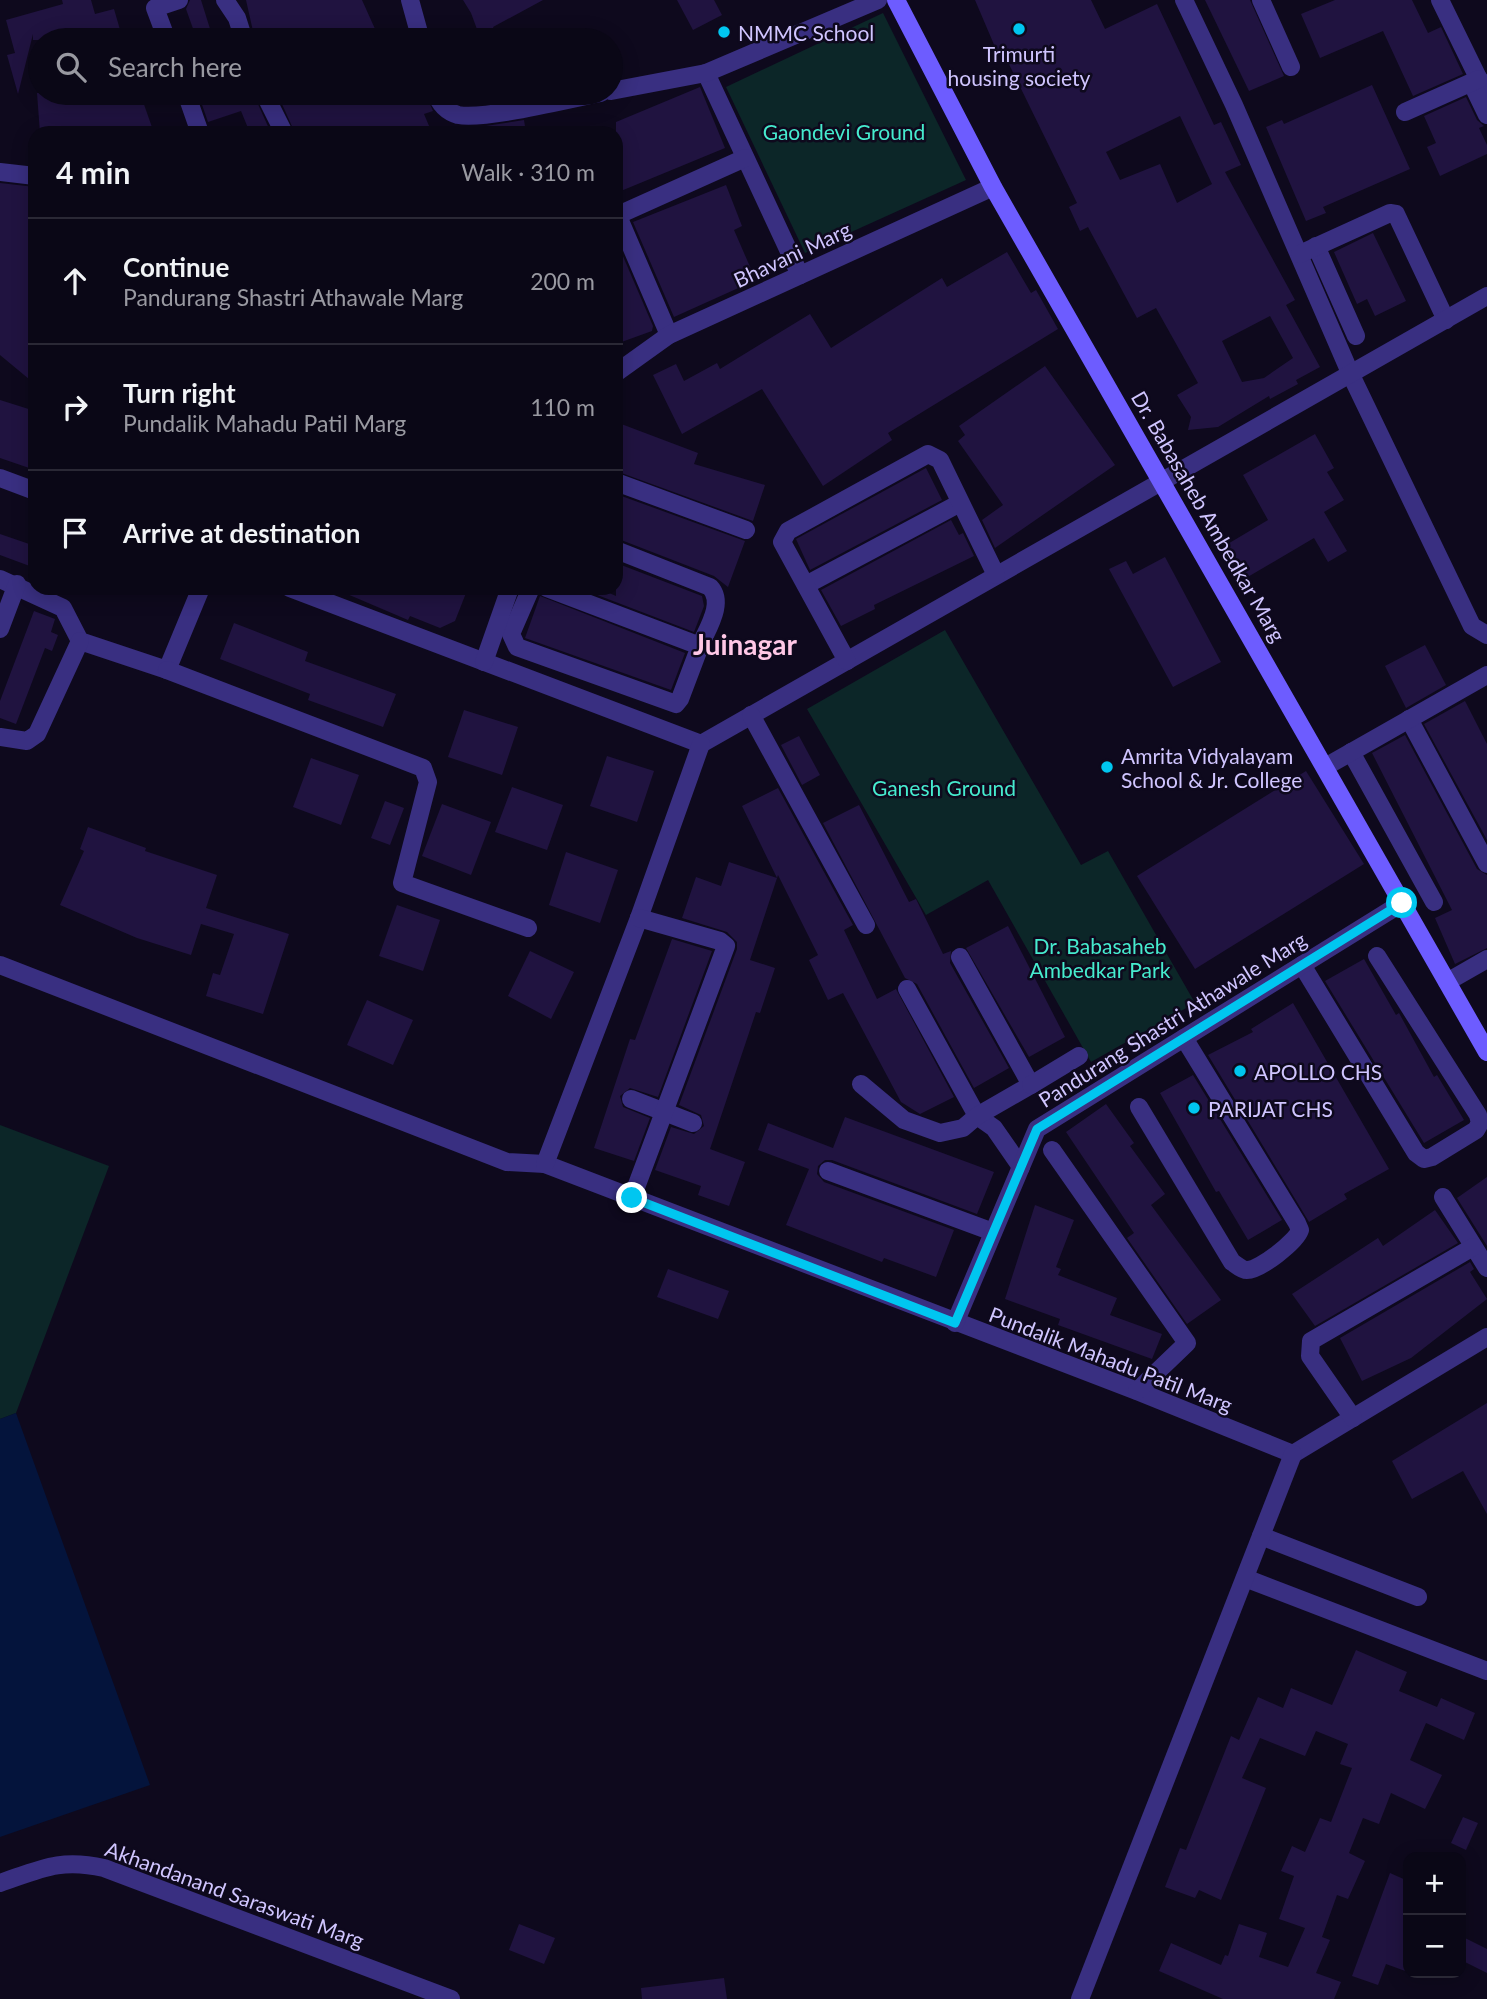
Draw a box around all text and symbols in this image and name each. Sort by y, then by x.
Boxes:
place label: NMMC School [738,20,874,45]
marker: Trimurti housing society [1011,21,1027,37]
marker: NMMC School [716,24,732,40]
search box [28,28,623,105]
place label: Trimurti housing society [948,41,1091,90]
icon: search [52,48,90,86]
text: Search here [108,51,242,83]
park label: Gaondevi Ground [763,119,925,144]
text: 4 min [56,154,130,190]
text: Walk · 310 m [461,158,595,186]
street label: Bhavani Marg [729,216,855,292]
text: Continue [123,251,229,283]
icon: ahead [56,262,94,300]
text: 200 m [530,267,595,295]
text: Pandurang Shastri Athawale Marg [123,283,463,311]
text: Turn right [123,377,236,409]
street label: Dr. Babasaheb Ambedkar Marg [1127,386,1291,646]
icon: right [56,388,94,426]
text: 110 m [530,393,595,421]
text: Pundalik Mahadu Patil Marg [123,409,406,437]
icon: arrive [56,514,94,552]
text: Arrive at destination [123,517,360,549]
district label: Juinagar [693,627,798,661]
place label: Amrita Vidyalayam School & Jr. College [1121,743,1302,792]
marker: Amrita Vidyalayam School & Jr. College [1099,759,1115,775]
park label: Ganesh Ground [872,775,1016,800]
route start [1386,887,1417,918]
street label: Pandurang Shastri Athawale Marg [1034,926,1310,1112]
park label: Dr. Babasaheb Ambedkar Park [1030,933,1171,982]
place label: APOLLO CHS [1254,1059,1382,1084]
marker: APOLLO CHS [1232,1063,1248,1079]
place label: PARIJAT CHS [1208,1096,1333,1121]
marker: PARIJAT CHS [1186,1100,1202,1116]
route end [616,1182,647,1213]
street label: Pundalik Mahadu Patil Marg [986,1301,1236,1417]
street label: Akhandanand Saraswati Marg [102,1835,368,1953]
map controls [1403,1852,1466,1978]
button: + [1403,1852,1466,1915]
button: − [1403,1915,1466,1978]

